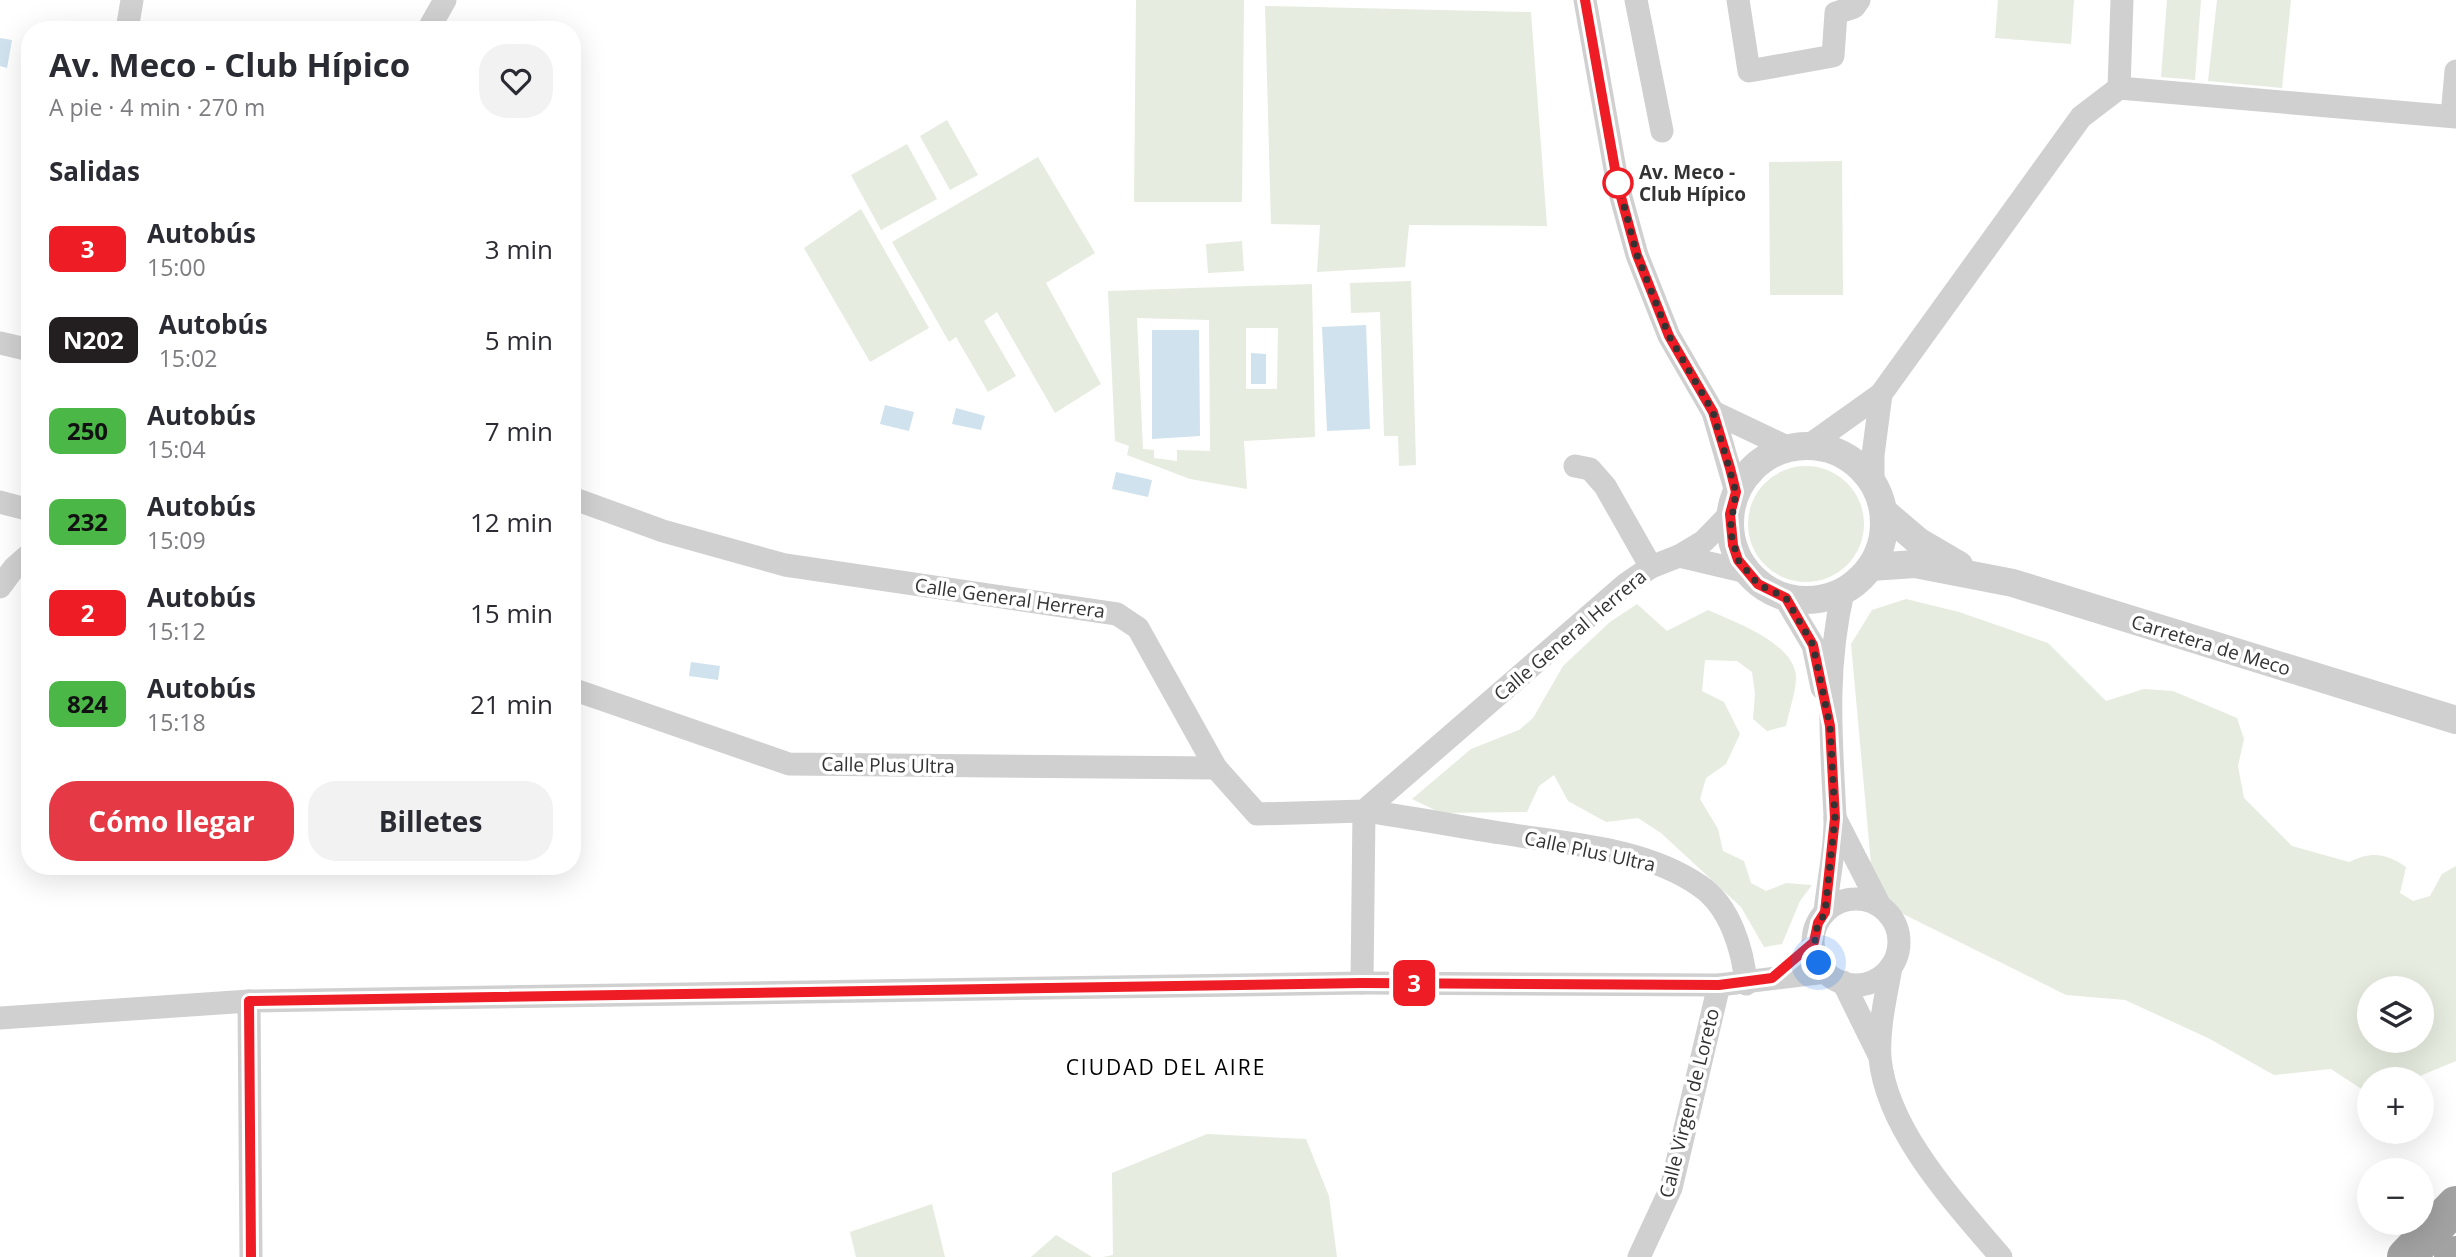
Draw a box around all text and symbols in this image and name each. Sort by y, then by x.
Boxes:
text: Av. Meco - Club Hípico [49,42,410,87]
button: heart [479,44,553,118]
text: A pie · 4 min · 270 m [49,91,265,123]
text: Salidas [49,153,140,189]
place label: Av. Meco - Club Hípico [1639,159,1746,207]
marker: Av. Meco - Club Hípico [1603,168,1633,198]
text: Autobús [147,215,256,251]
text: 3 min [485,231,553,267]
text: 3 [81,232,94,265]
text: 15:00 [147,251,206,283]
text: Autobús [159,306,268,342]
text: 5 min [485,322,553,358]
text: N202 [63,323,124,356]
text: 15:02 [159,342,217,374]
text: Autobús [147,397,256,433]
text: 7 min [485,413,553,449]
text: 250 [67,414,108,447]
text: 15:04 [147,433,206,465]
text: Autobús [147,488,256,524]
text: 12 min [470,504,553,540]
text: 232 [67,505,108,538]
text: 15:09 [147,524,206,556]
street label: Calle General Herrera [1488,563,1652,707]
street label: Calle General Herrera [913,572,1107,624]
text: Autobús [147,579,256,615]
text: 15 min [470,595,553,631]
text: 2 [81,596,94,629]
street label: Carretera de Meco [2128,608,2294,682]
text: 15:12 [147,615,206,647]
text: Autobús [147,670,256,706]
text: 21 min [470,686,553,722]
text: 824 [67,687,108,720]
text: 15:18 [147,706,206,738]
street label: Calle Plus Ultra [821,751,955,779]
button: Cómo llegar [49,781,294,861]
button: Billetes [308,781,553,861]
street label: Calle Plus Ultra [1522,824,1658,878]
your location [1801,945,1836,980]
line badge: 3 [1391,960,1437,1006]
text: 3 [1407,966,1421,999]
map controls [2357,976,2434,1235]
button: layers [2357,976,2434,1053]
street label: Calle Virgen de Loreto [1653,1006,1725,1200]
district label: CIUDAD DEL AIRE [1066,1053,1266,1081]
button: + [2357,1067,2434,1144]
button: − [2357,1158,2434,1235]

